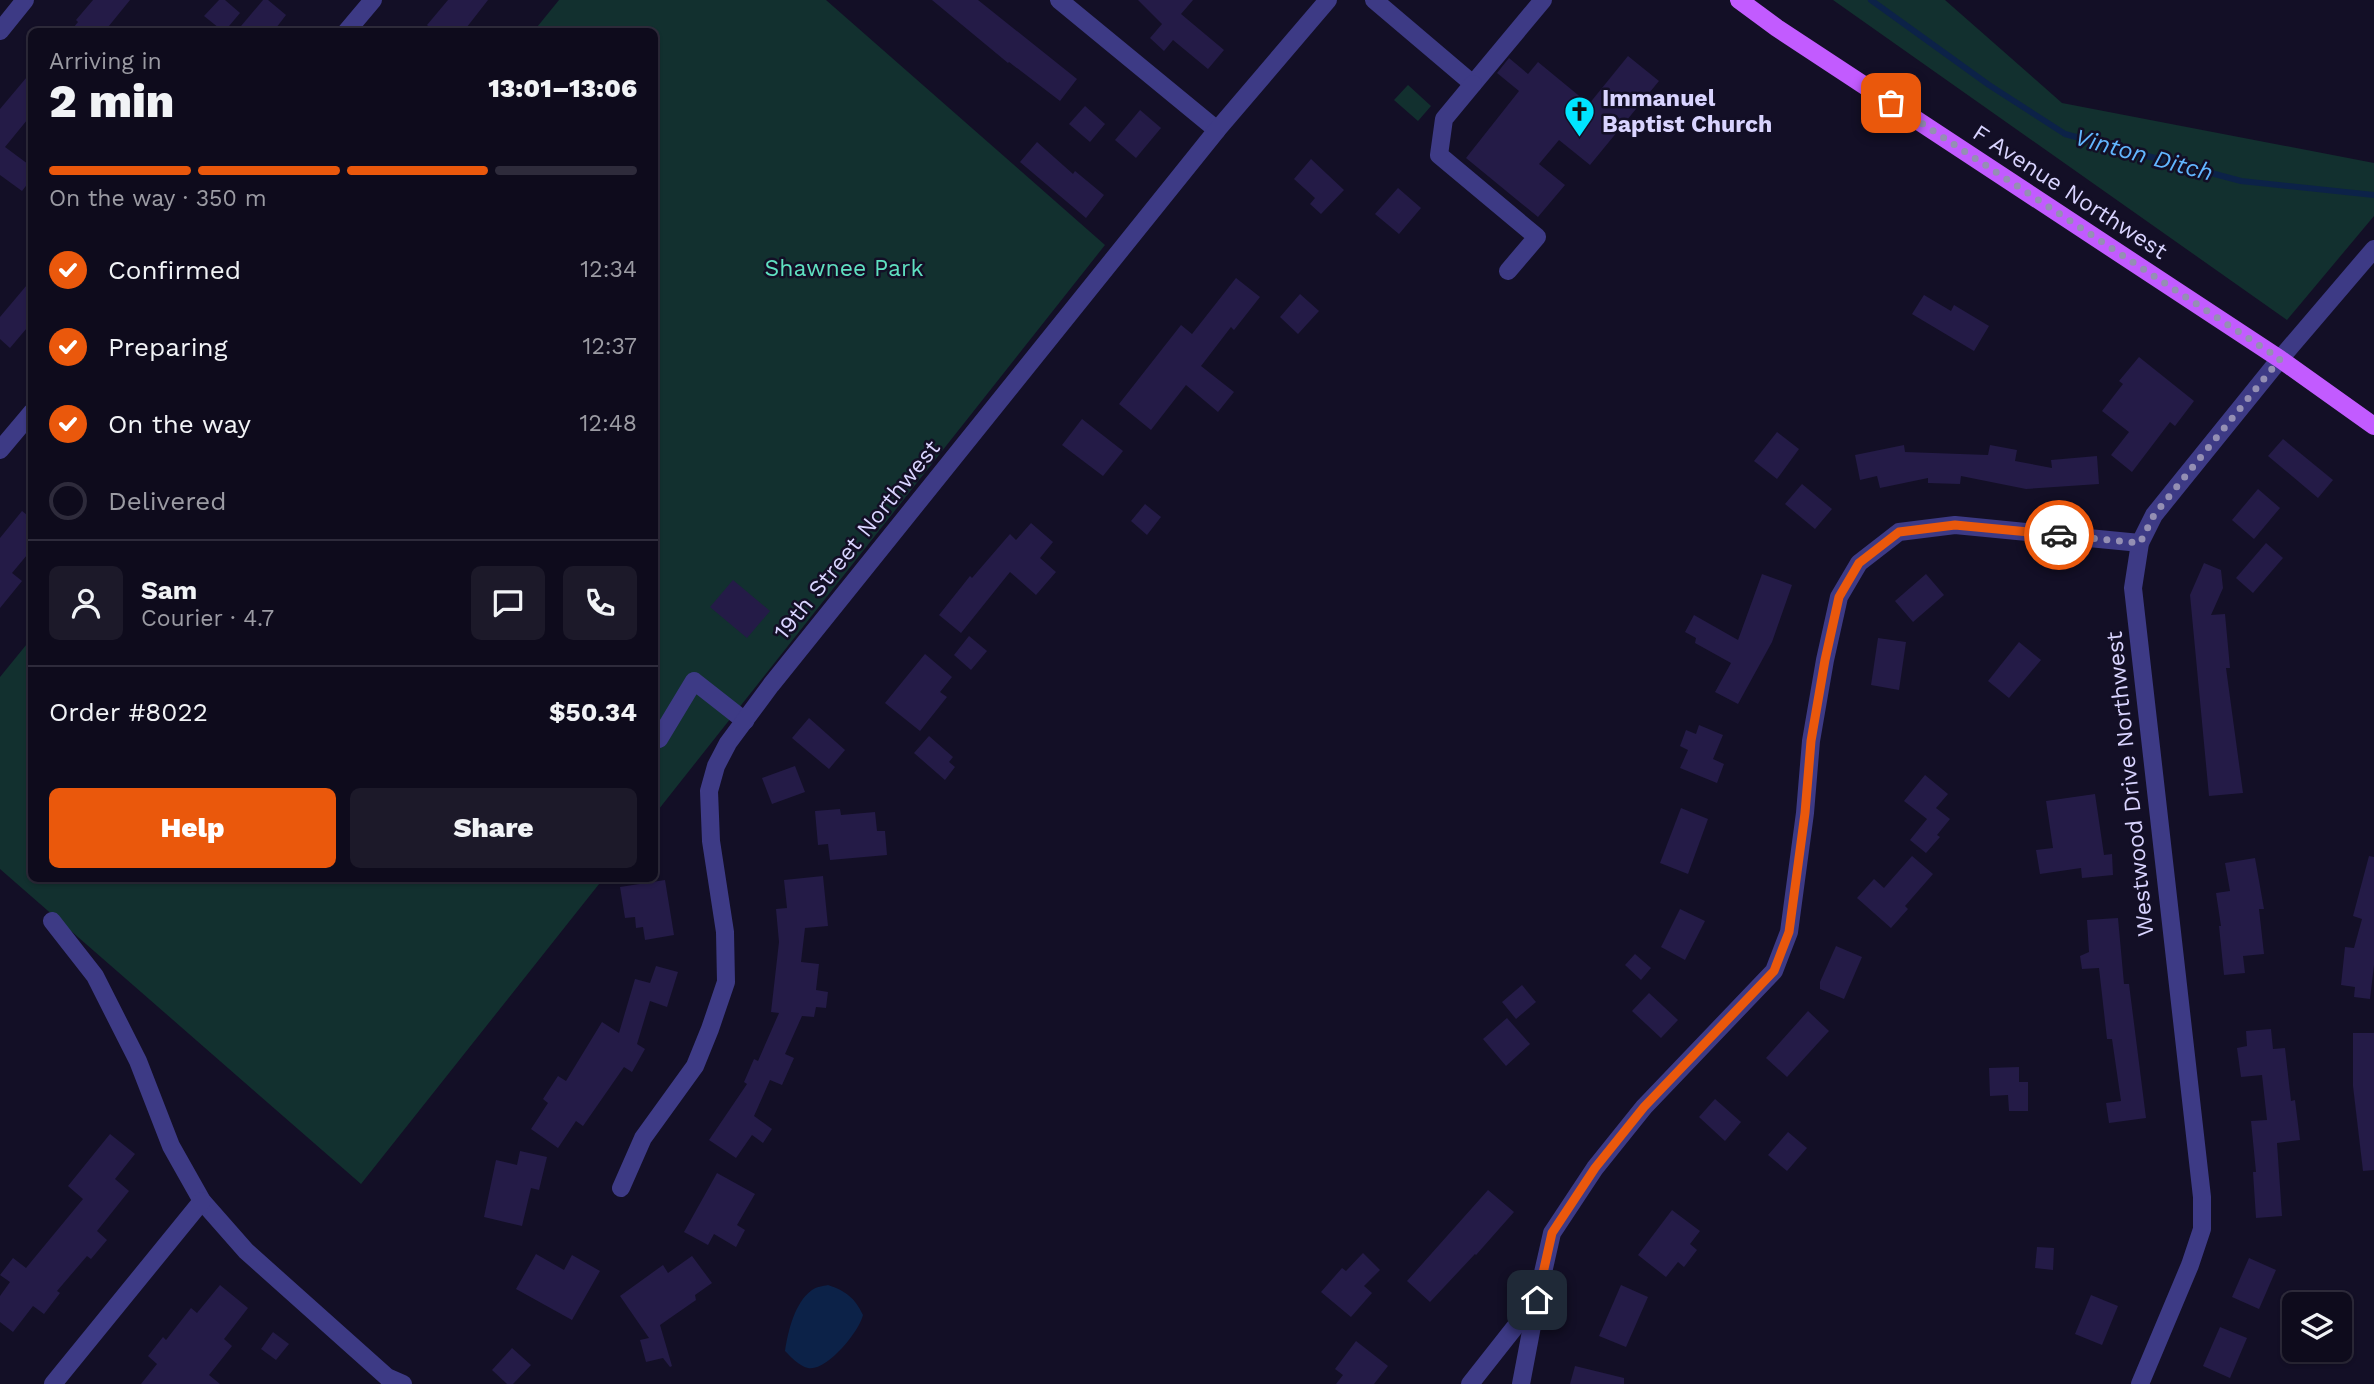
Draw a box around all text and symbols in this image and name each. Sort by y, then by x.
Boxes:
text: Arriving in [49,48,162,75]
text: 13:01–13:06 [488,73,637,103]
pin [1861,73,1921,133]
text: 2 min [49,74,174,128]
icon: bag [1872,84,1910,122]
place label: Immanuel Baptist Church [1602,85,1772,138]
church icon: Immanuel Baptist Church [1562,94,1596,138]
street label: F Avenue Northwest [1968,119,2173,265]
water label: Vinton Ditch [2072,123,2216,187]
text: On the way · 350 m [49,185,267,212]
icon: check [49,251,87,289]
text: Confirmed [108,255,241,285]
park label: Shawnee Park [764,255,924,282]
text: 12:34 [580,256,637,283]
icon: check [49,328,87,366]
text: Preparing [108,332,228,362]
text: 12:37 [582,333,637,360]
icon: check [49,405,87,443]
text: On the way [108,409,251,439]
text: 12:48 [580,410,637,437]
street label: 19th Street Northwest [768,435,946,645]
text: Delivered [108,486,227,516]
courier [2024,500,2094,570]
icon: car [2040,516,2078,554]
button: person [49,566,123,640]
button: chat [471,566,545,640]
button: phone [563,566,637,640]
text: Sam [141,575,197,605]
text: Courier · 4.7 [141,605,274,632]
street label: Westwood Drive Northwest [2100,630,2159,938]
text: Order #8022 [49,697,208,727]
text: $50.34 [549,697,637,727]
button: Help [49,788,336,868]
button: Share [350,788,637,868]
pin [1507,1270,1567,1330]
icon: home [1518,1281,1556,1319]
map controls [2282,1292,2352,1362]
button: layers [2282,1292,2352,1362]

